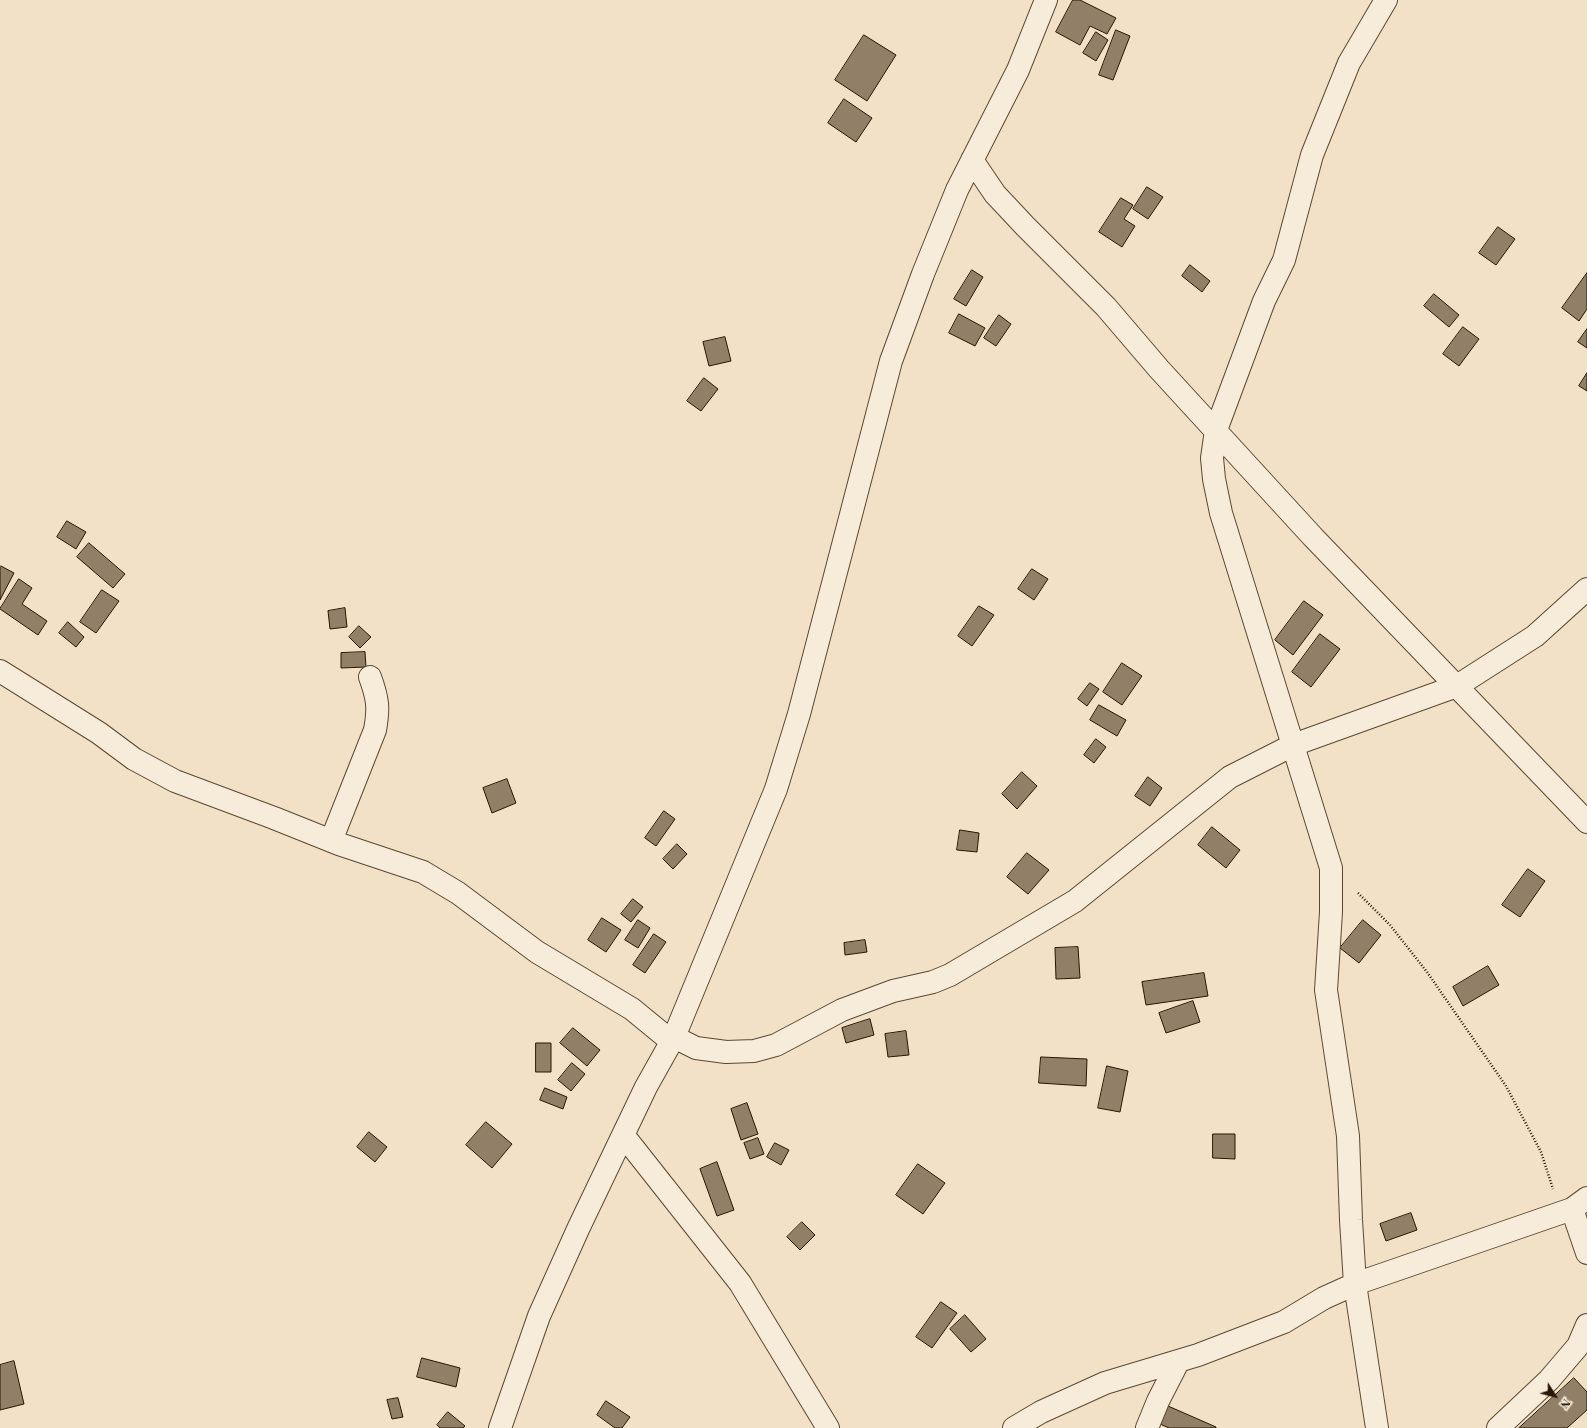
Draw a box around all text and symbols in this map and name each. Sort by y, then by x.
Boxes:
north arrow [1535,1376,1575,1416]
text: N [1556,1395,1573,1411]

